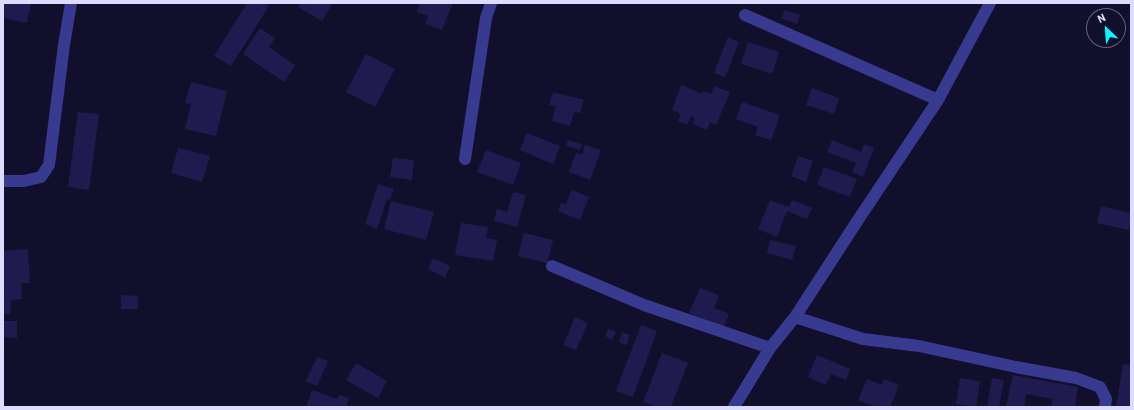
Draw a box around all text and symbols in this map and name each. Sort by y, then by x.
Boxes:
north arrow [1086,8,1126,48]
text: N [1095,10,1107,25]

